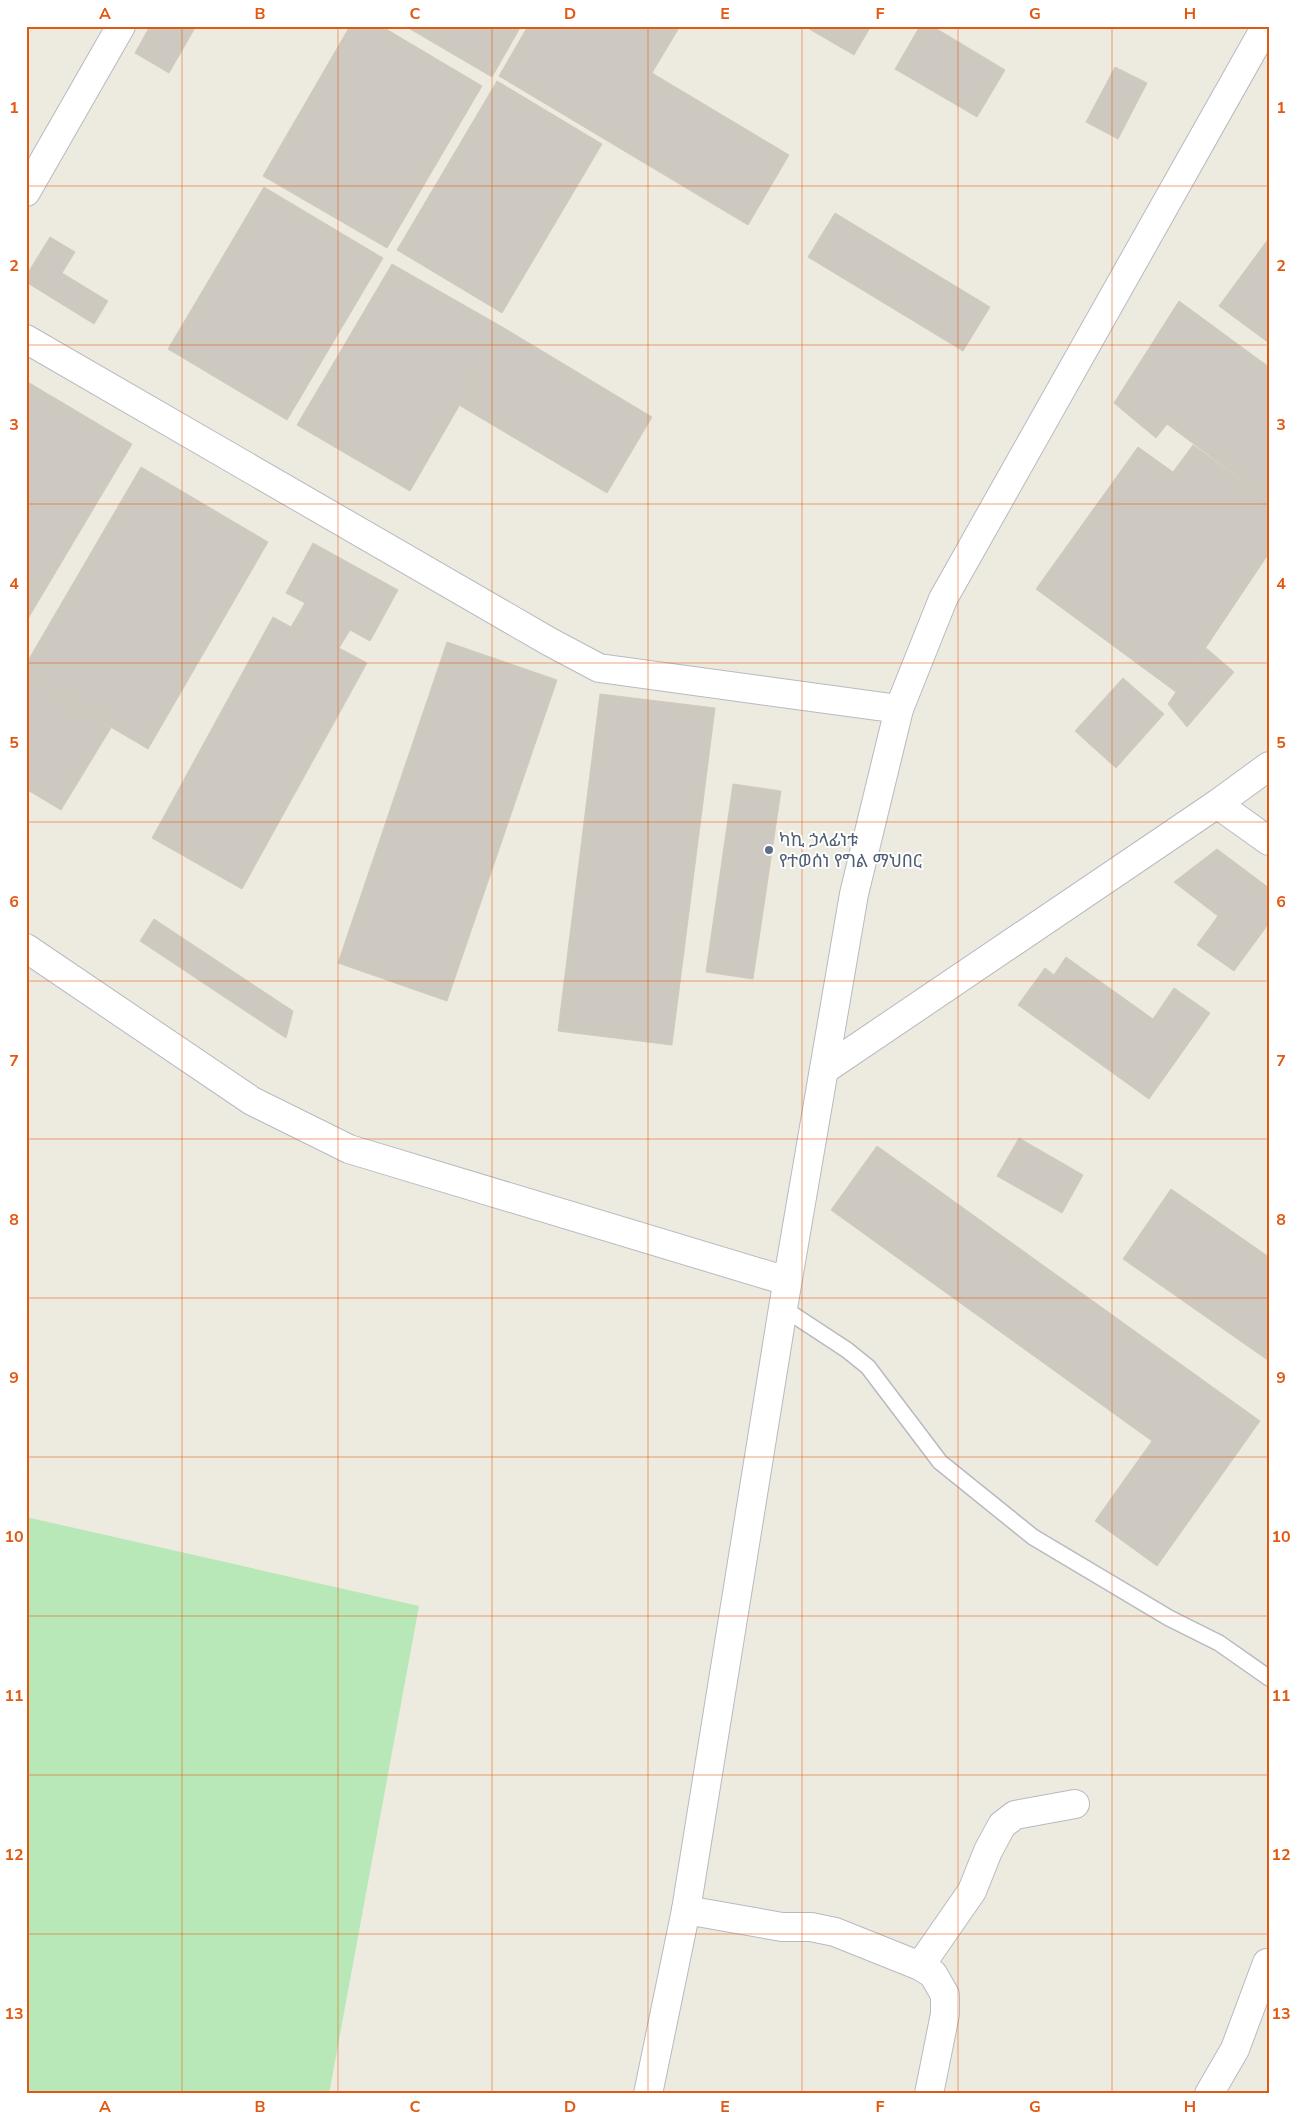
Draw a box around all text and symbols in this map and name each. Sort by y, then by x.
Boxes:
text: A [99,3,111,25]
text: B [254,3,266,25]
text: C [410,3,421,25]
text: D [564,3,576,25]
text: E [720,3,730,25]
text: F [876,3,885,25]
text: G [1029,3,1041,25]
text: H [1184,3,1196,25]
text: 1 [9,97,19,119]
text: 1 [1276,97,1286,119]
text: 2 [9,255,19,277]
text: 2 [1276,255,1286,277]
text: 3 [9,414,19,436]
text: 3 [1276,414,1286,436]
text: 4 [9,573,19,595]
text: 4 [1276,573,1286,595]
text: 5 [9,732,19,754]
text: 5 [1276,732,1286,754]
place label: ካኪ ኃላፊነቱ የተወሰነ የግል ማህበር [779,828,922,873]
marker: ካኪ ኃላፊነቱ የተወሰነ የግል ማህበር [763,844,775,856]
text: 6 [9,891,19,913]
text: 6 [1276,891,1286,913]
text: 7 [9,1050,19,1072]
text: 7 [1276,1050,1286,1072]
text: 8 [9,1209,19,1231]
text: 8 [1276,1209,1286,1231]
text: 9 [9,1367,19,1389]
text: 9 [1276,1367,1286,1389]
text: 10 [4,1526,24,1548]
text: 10 [1271,1526,1291,1548]
text: 11 [4,1685,24,1707]
text: 11 [1271,1685,1291,1707]
text: 12 [4,1844,24,1866]
text: 12 [1271,1844,1291,1866]
text: 13 [4,2003,24,2025]
text: 13 [1271,2003,1291,2025]
text: A [99,2096,111,2118]
text: B [254,2096,266,2118]
text: C [410,2096,421,2118]
text: D [564,2096,576,2118]
text: E [720,2096,730,2118]
text: F [876,2096,885,2118]
text: G [1029,2096,1041,2118]
text: H [1184,2096,1196,2118]

